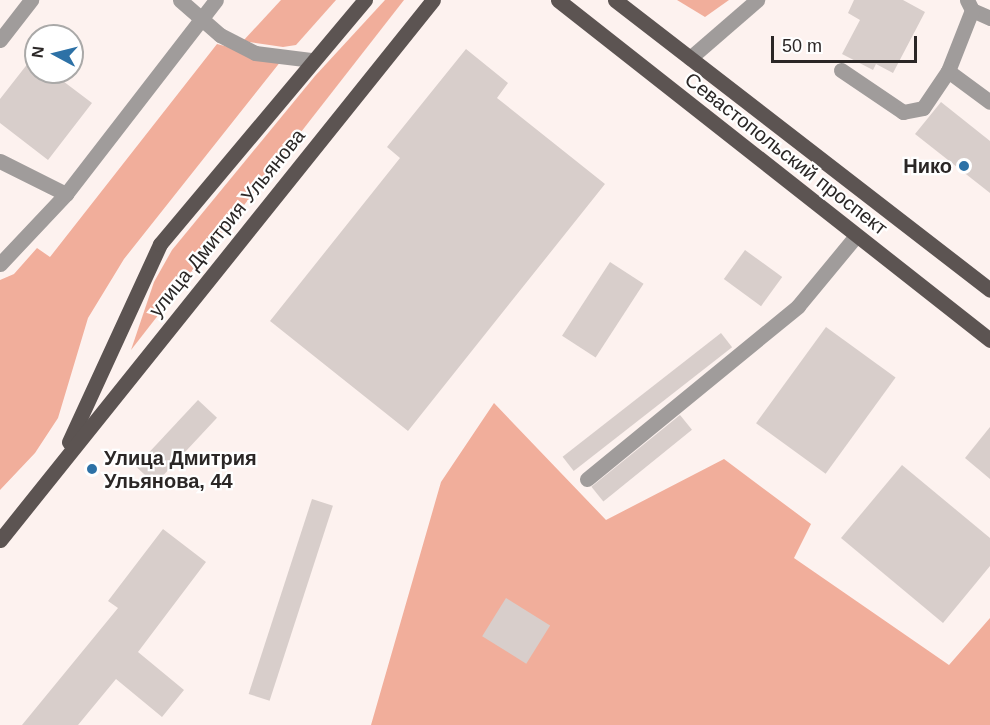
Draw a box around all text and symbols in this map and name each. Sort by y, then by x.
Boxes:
north arrow [24,24,84,84]
scale bar [774,24,920,62]
text: 50 m [782,36,822,56]
text: N [28,45,47,59]
street label: Севастопольский проспект [680,67,892,241]
street label: улица Дмитрия Ульянова [144,124,310,322]
place label: Нико [903,154,952,178]
marker: Нико [957,159,971,173]
place label: Улица Дмитрия Ульянова, 44 [104,446,257,493]
marker: Улица Дмитрия Ульянова, 44 [85,462,99,476]

